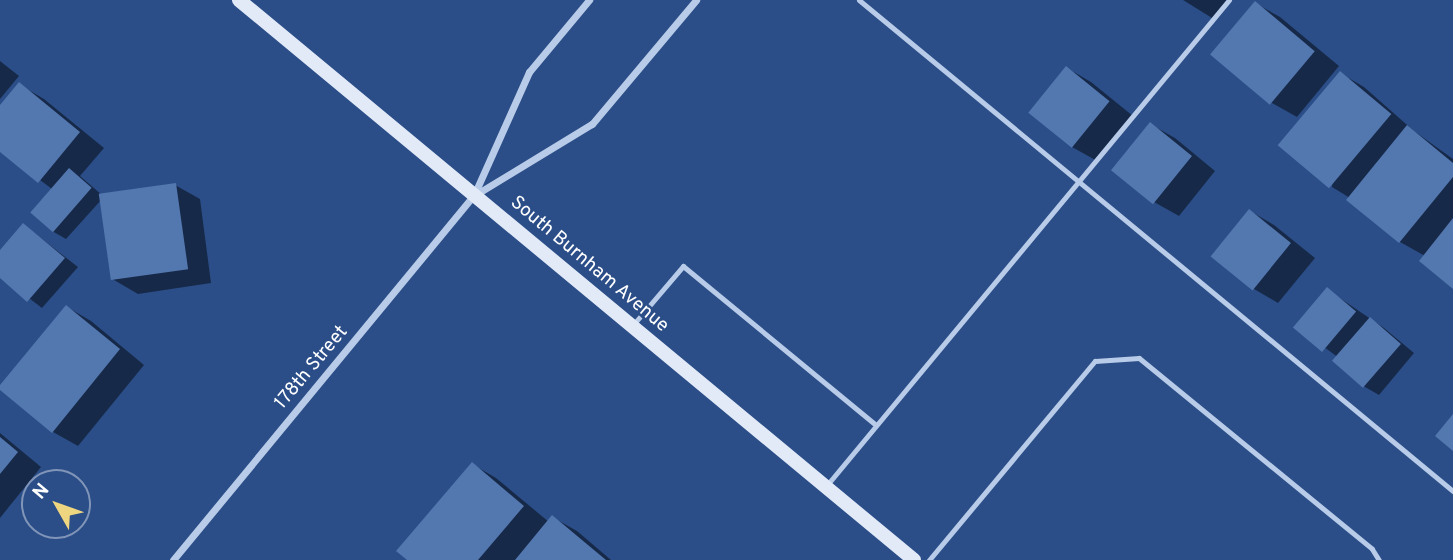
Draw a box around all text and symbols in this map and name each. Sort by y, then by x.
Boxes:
street label: South Burnham Avenue [505,192,673,338]
street label: 178th Street [271,322,353,414]
north arrow [21,469,91,539]
text: N [28,479,55,505]

